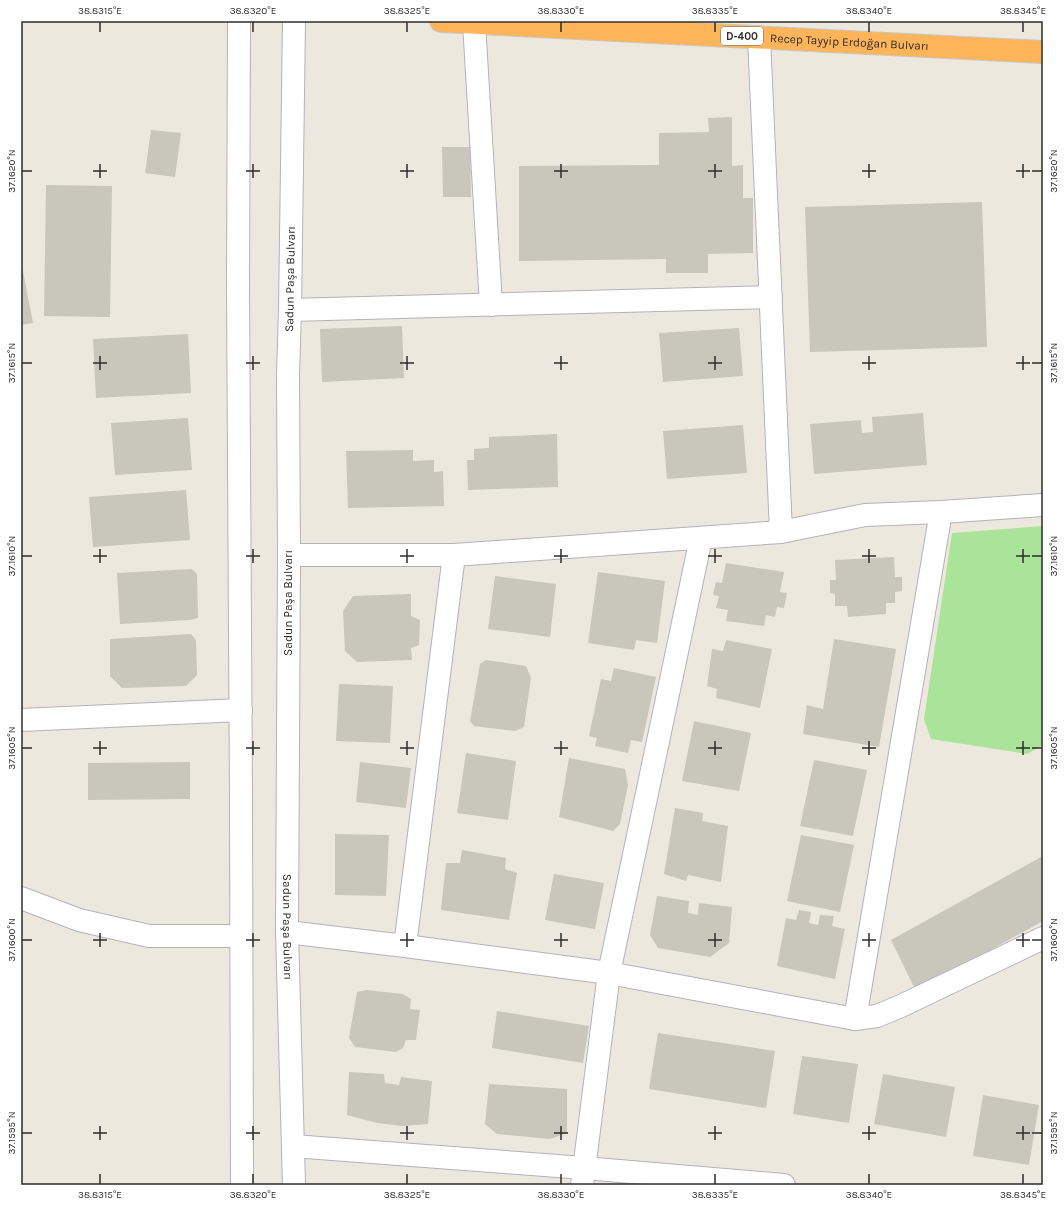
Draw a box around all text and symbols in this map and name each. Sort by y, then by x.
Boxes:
text: 38.8315°E [78,5,122,17]
text: 38.8320°E [230,5,276,17]
text: 38.8325°E [384,5,430,17]
text: 38.8330°E [538,5,584,17]
text: 38.8335°E [692,5,738,17]
text: 38.8340°E [846,5,892,17]
text: 38.8345°E [1000,5,1046,17]
road number: D-400 [721,27,763,45]
street label: Recep Tayyip Erdoğan Bulvarı [770,31,929,53]
text: 37.1620°N [6,149,18,193]
text: 37.1620°N [1048,149,1060,193]
street label: Sadun Paşa Bulvarı [282,226,298,332]
text: 37.1615°N [6,343,18,383]
text: 37.1615°N [1048,343,1060,383]
text: 37.1610°N [6,536,18,576]
text: 37.1610°N [1048,536,1060,576]
street label: Sadun Paşa Bulvarı [281,550,295,656]
text: 37.1605°N [6,726,18,770]
text: 37.1605°N [1048,726,1060,770]
street label: Sadun Paşa Bulvarı [280,874,295,980]
text: 37.1600°N [6,918,18,962]
text: 37.1600°N [1048,918,1060,962]
text: 37.1595°N [6,1111,18,1155]
text: 37.1595°N [1048,1111,1060,1155]
text: 38.8315°E [78,1189,122,1201]
text: 38.8320°E [230,1189,276,1201]
text: 38.8325°E [384,1189,430,1201]
text: 38.8330°E [538,1189,584,1201]
text: 38.8335°E [692,1189,738,1201]
text: 38.8340°E [846,1189,892,1201]
text: 38.8345°E [1000,1189,1046,1201]

